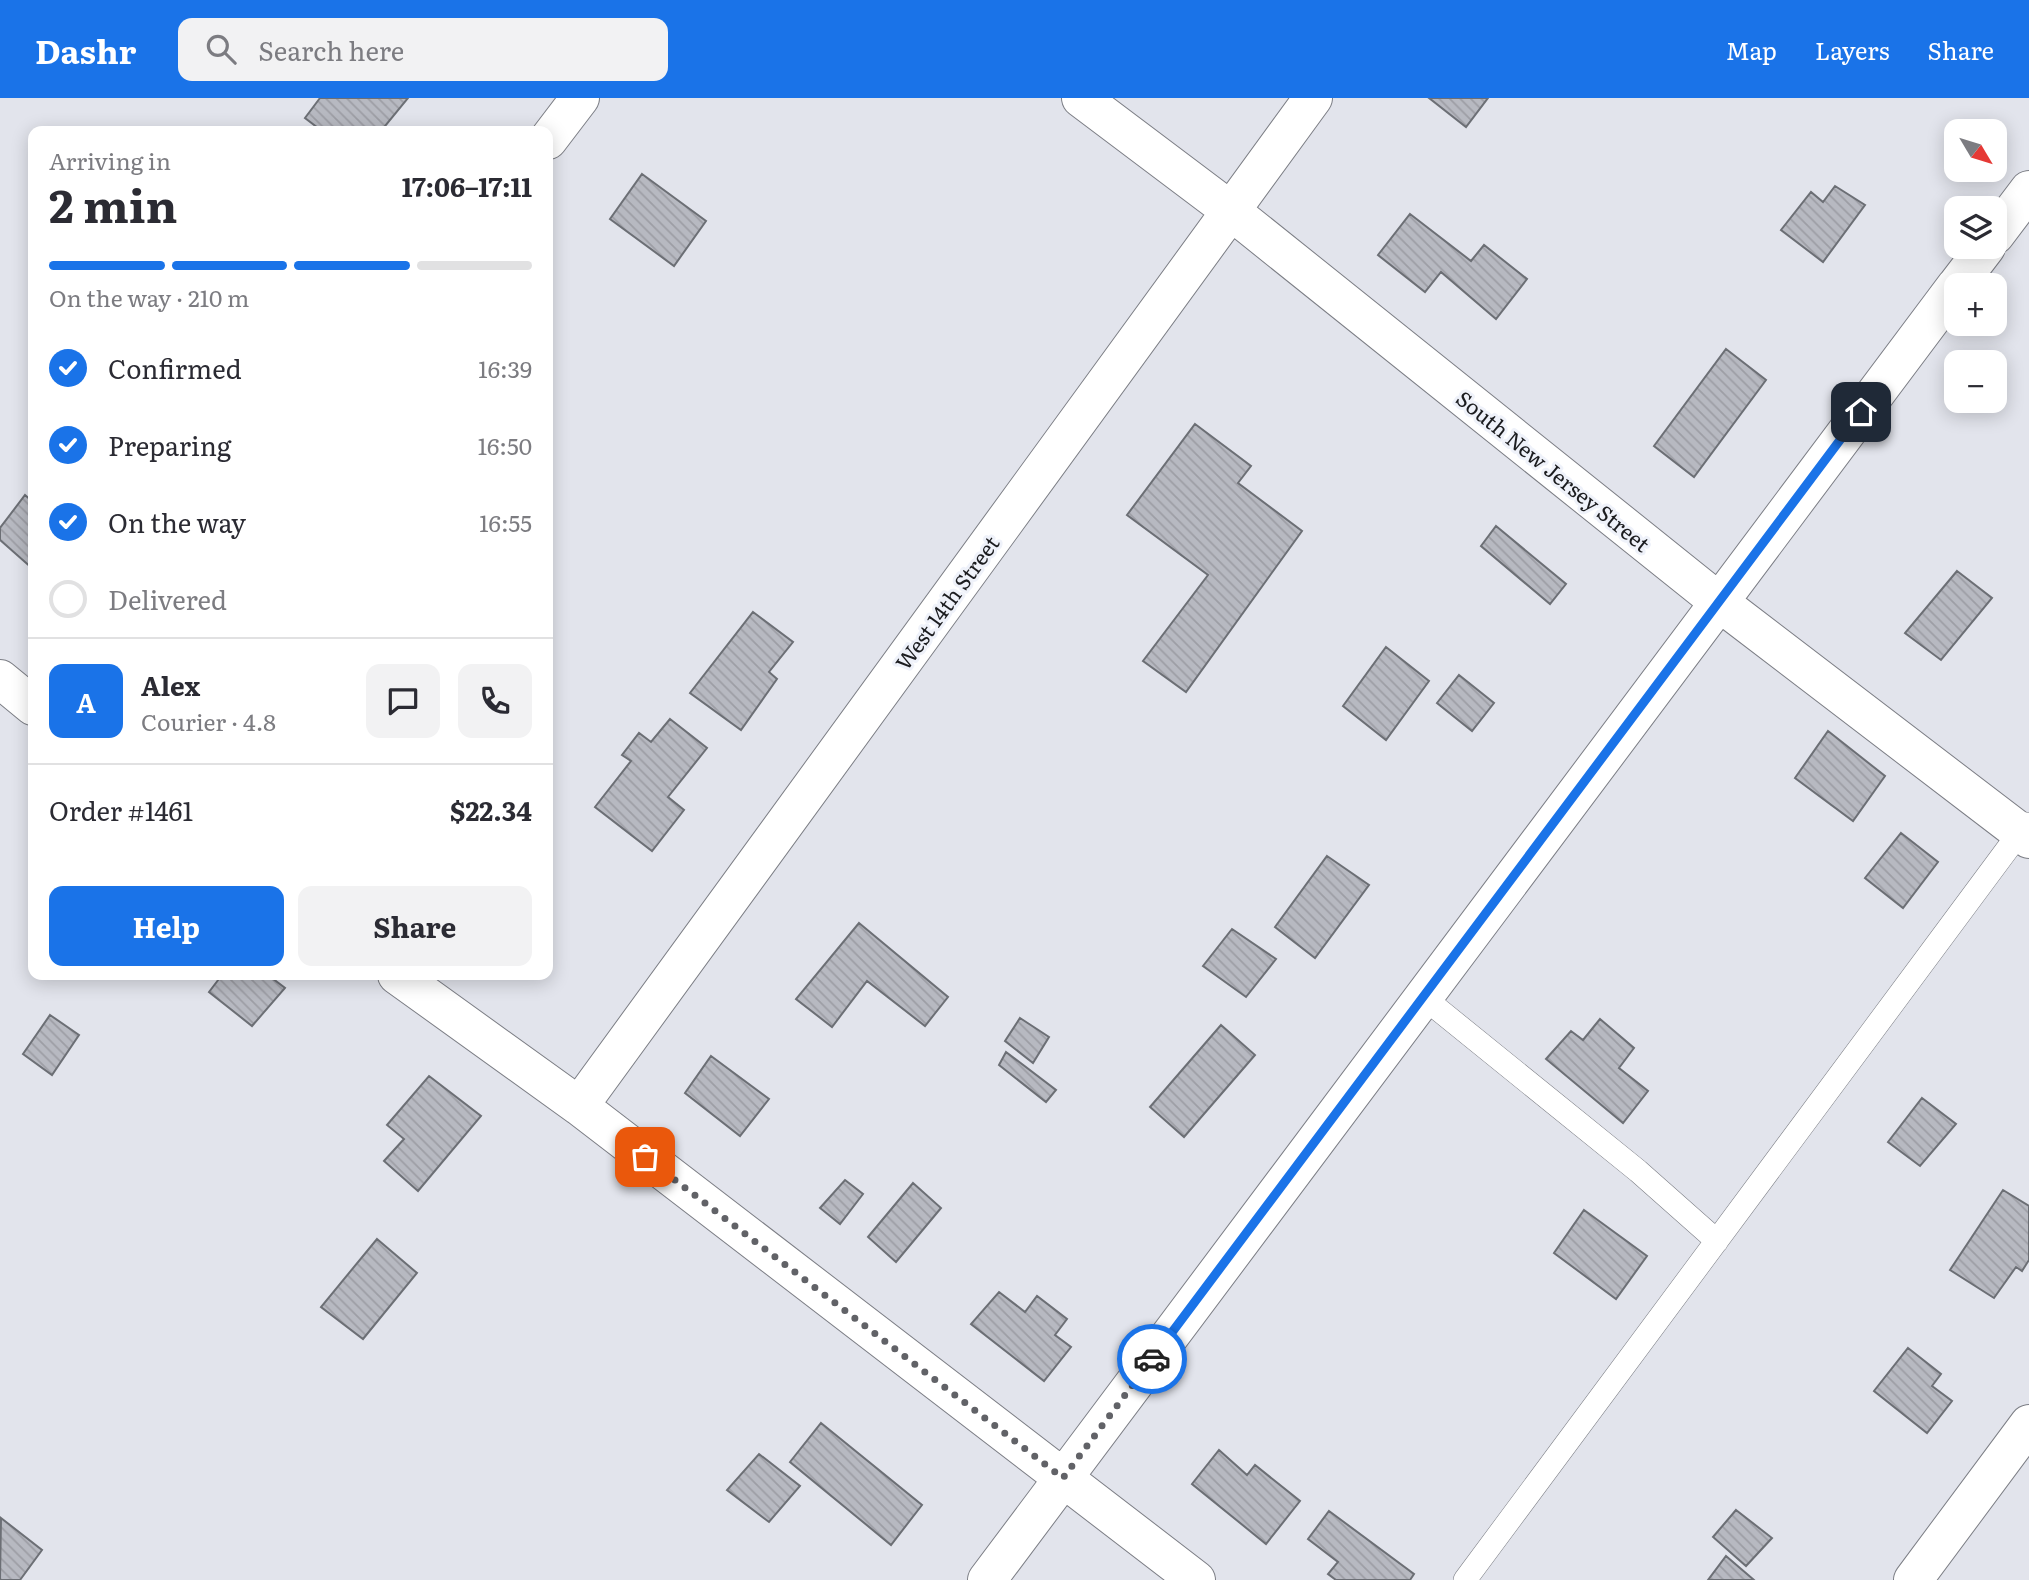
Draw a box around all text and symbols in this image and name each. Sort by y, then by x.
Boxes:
search box [178,18,668,81]
text: Dashr [35,25,136,74]
icon: search [202,30,240,68]
text: Search here [258,30,404,69]
text: Map [1726,32,1777,67]
text: Layers [1815,32,1889,67]
text: Share [1927,32,1994,67]
north arrow [1944,119,2007,182]
map controls [1944,119,2007,413]
text: Arriving in [49,143,171,177]
text: 17:06–17:11 [402,166,532,205]
text: 2 min [49,169,178,237]
button: layers [1944,196,2007,259]
button: + [1944,273,2007,336]
text: On the way · 210 m [49,280,249,314]
text: Confirmed [108,348,242,387]
icon: check [49,349,87,387]
button: − [1944,350,2007,413]
text: 16:39 [478,351,532,385]
street label: South New Jersey Street [1450,382,1658,558]
pin [1831,382,1891,442]
icon: home [1842,393,1880,431]
text: Preparing [108,425,231,464]
icon: check [49,426,87,464]
text: 16:50 [478,428,532,462]
text: On the way [108,502,246,541]
icon: check [49,503,87,541]
text: 16:55 [479,505,532,539]
street label: West 14th Street [887,528,1006,676]
text: Delivered [108,579,227,618]
button: chat [366,664,440,738]
button: phone [458,664,532,738]
text: Alex [141,665,200,704]
text: A [76,682,96,721]
text: Courier · 4.8 [141,704,276,738]
text: Order #1461 [49,790,193,829]
text: $22.34 [450,790,532,829]
button: Help [49,886,284,966]
button: Share [298,886,532,966]
pin [615,1127,675,1187]
icon: bag [626,1138,664,1176]
courier [1117,1324,1187,1394]
icon: car [1133,1340,1171,1378]

